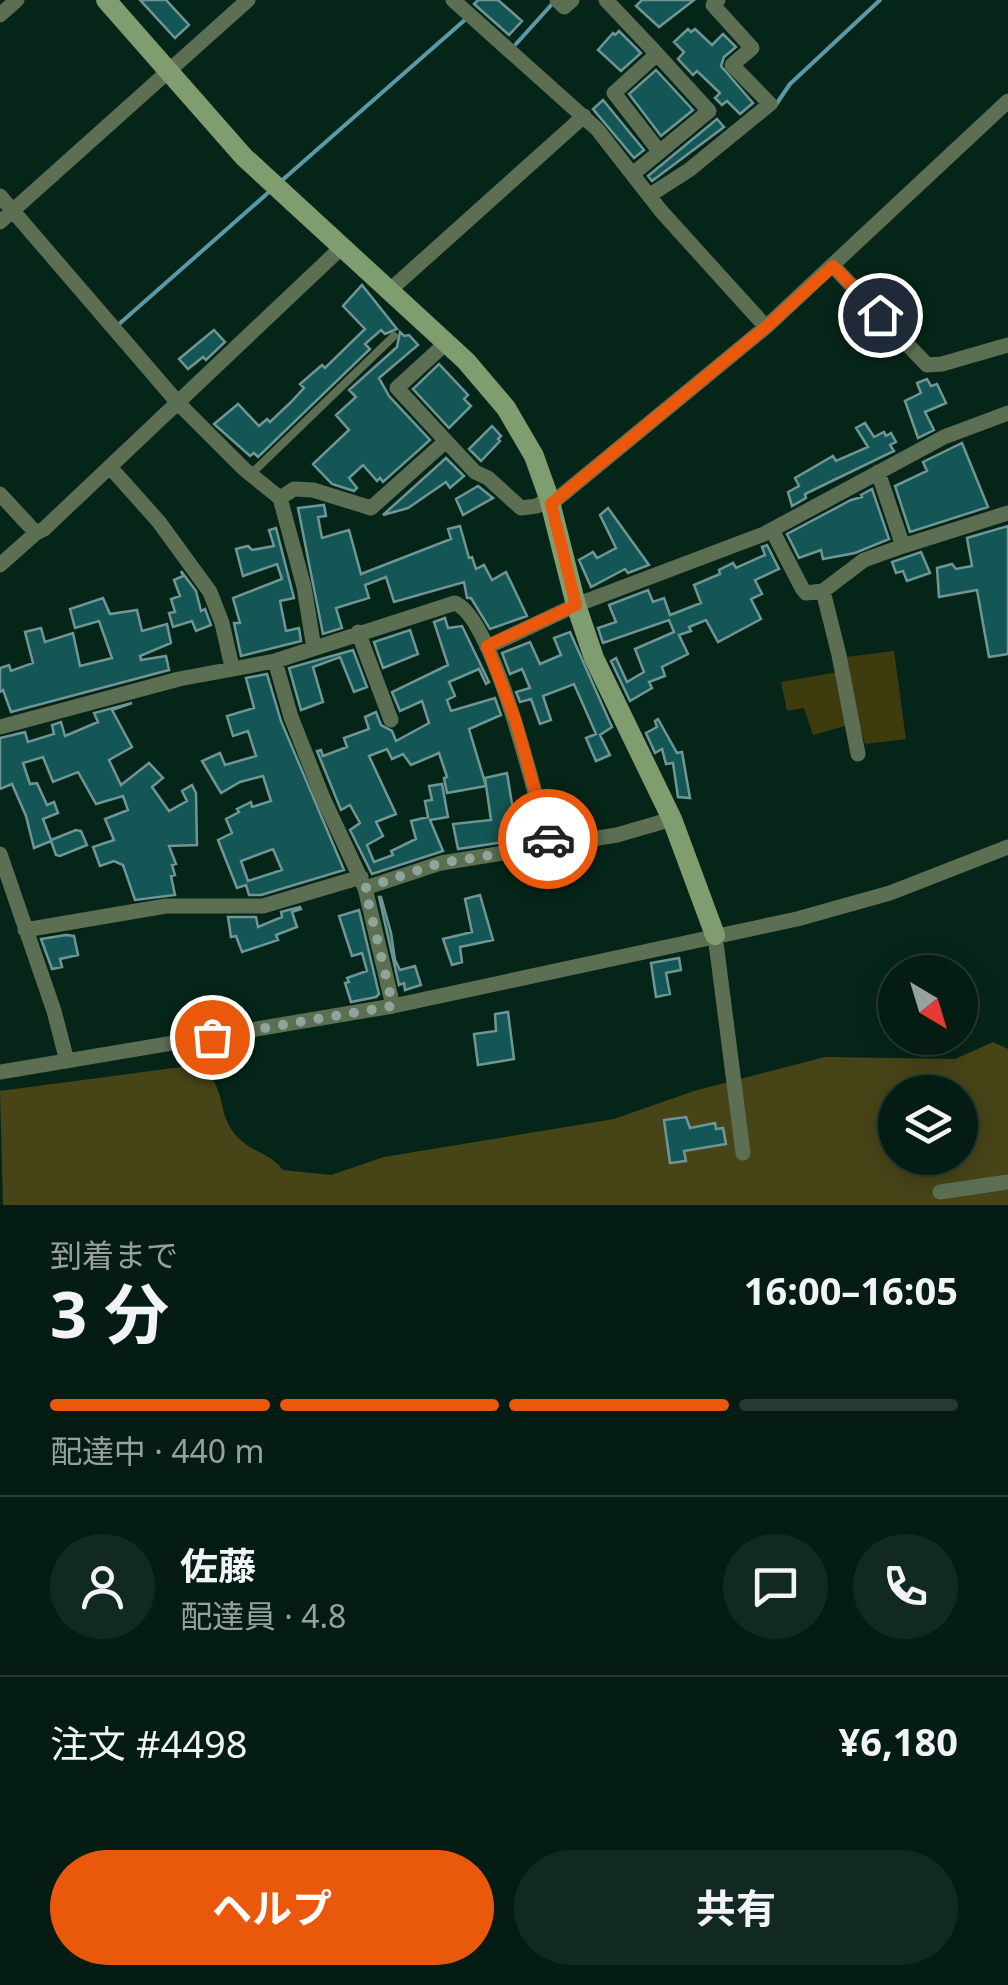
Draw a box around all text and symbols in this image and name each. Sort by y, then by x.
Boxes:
pin [838,273,923,358]
icon: home [853,288,908,343]
courier [498,789,598,889]
icon: car [521,812,576,867]
north arrow [878,955,978,1055]
map controls [878,955,978,1175]
pin [170,995,255,1080]
icon: bag [185,1010,240,1065]
button: layers [878,1075,978,1175]
text: 到着まで [50,1233,178,1276]
text: 16:00–16:05 [744,1264,958,1316]
text: 3 分 [50,1269,169,1357]
text: 配達中 · 440 m [50,1429,264,1472]
button: person [50,1534,155,1639]
button: chat [723,1534,828,1639]
button: phone [853,1534,958,1639]
text: 佐藤 [180,1539,256,1591]
text: 配達員 · 4.8 [180,1594,346,1637]
text: ¥6,180 [838,1715,958,1767]
text: 注文 #4498 [50,1717,247,1769]
button: ヘルプ [50,1850,494,1965]
button: 共有 [514,1850,958,1965]

